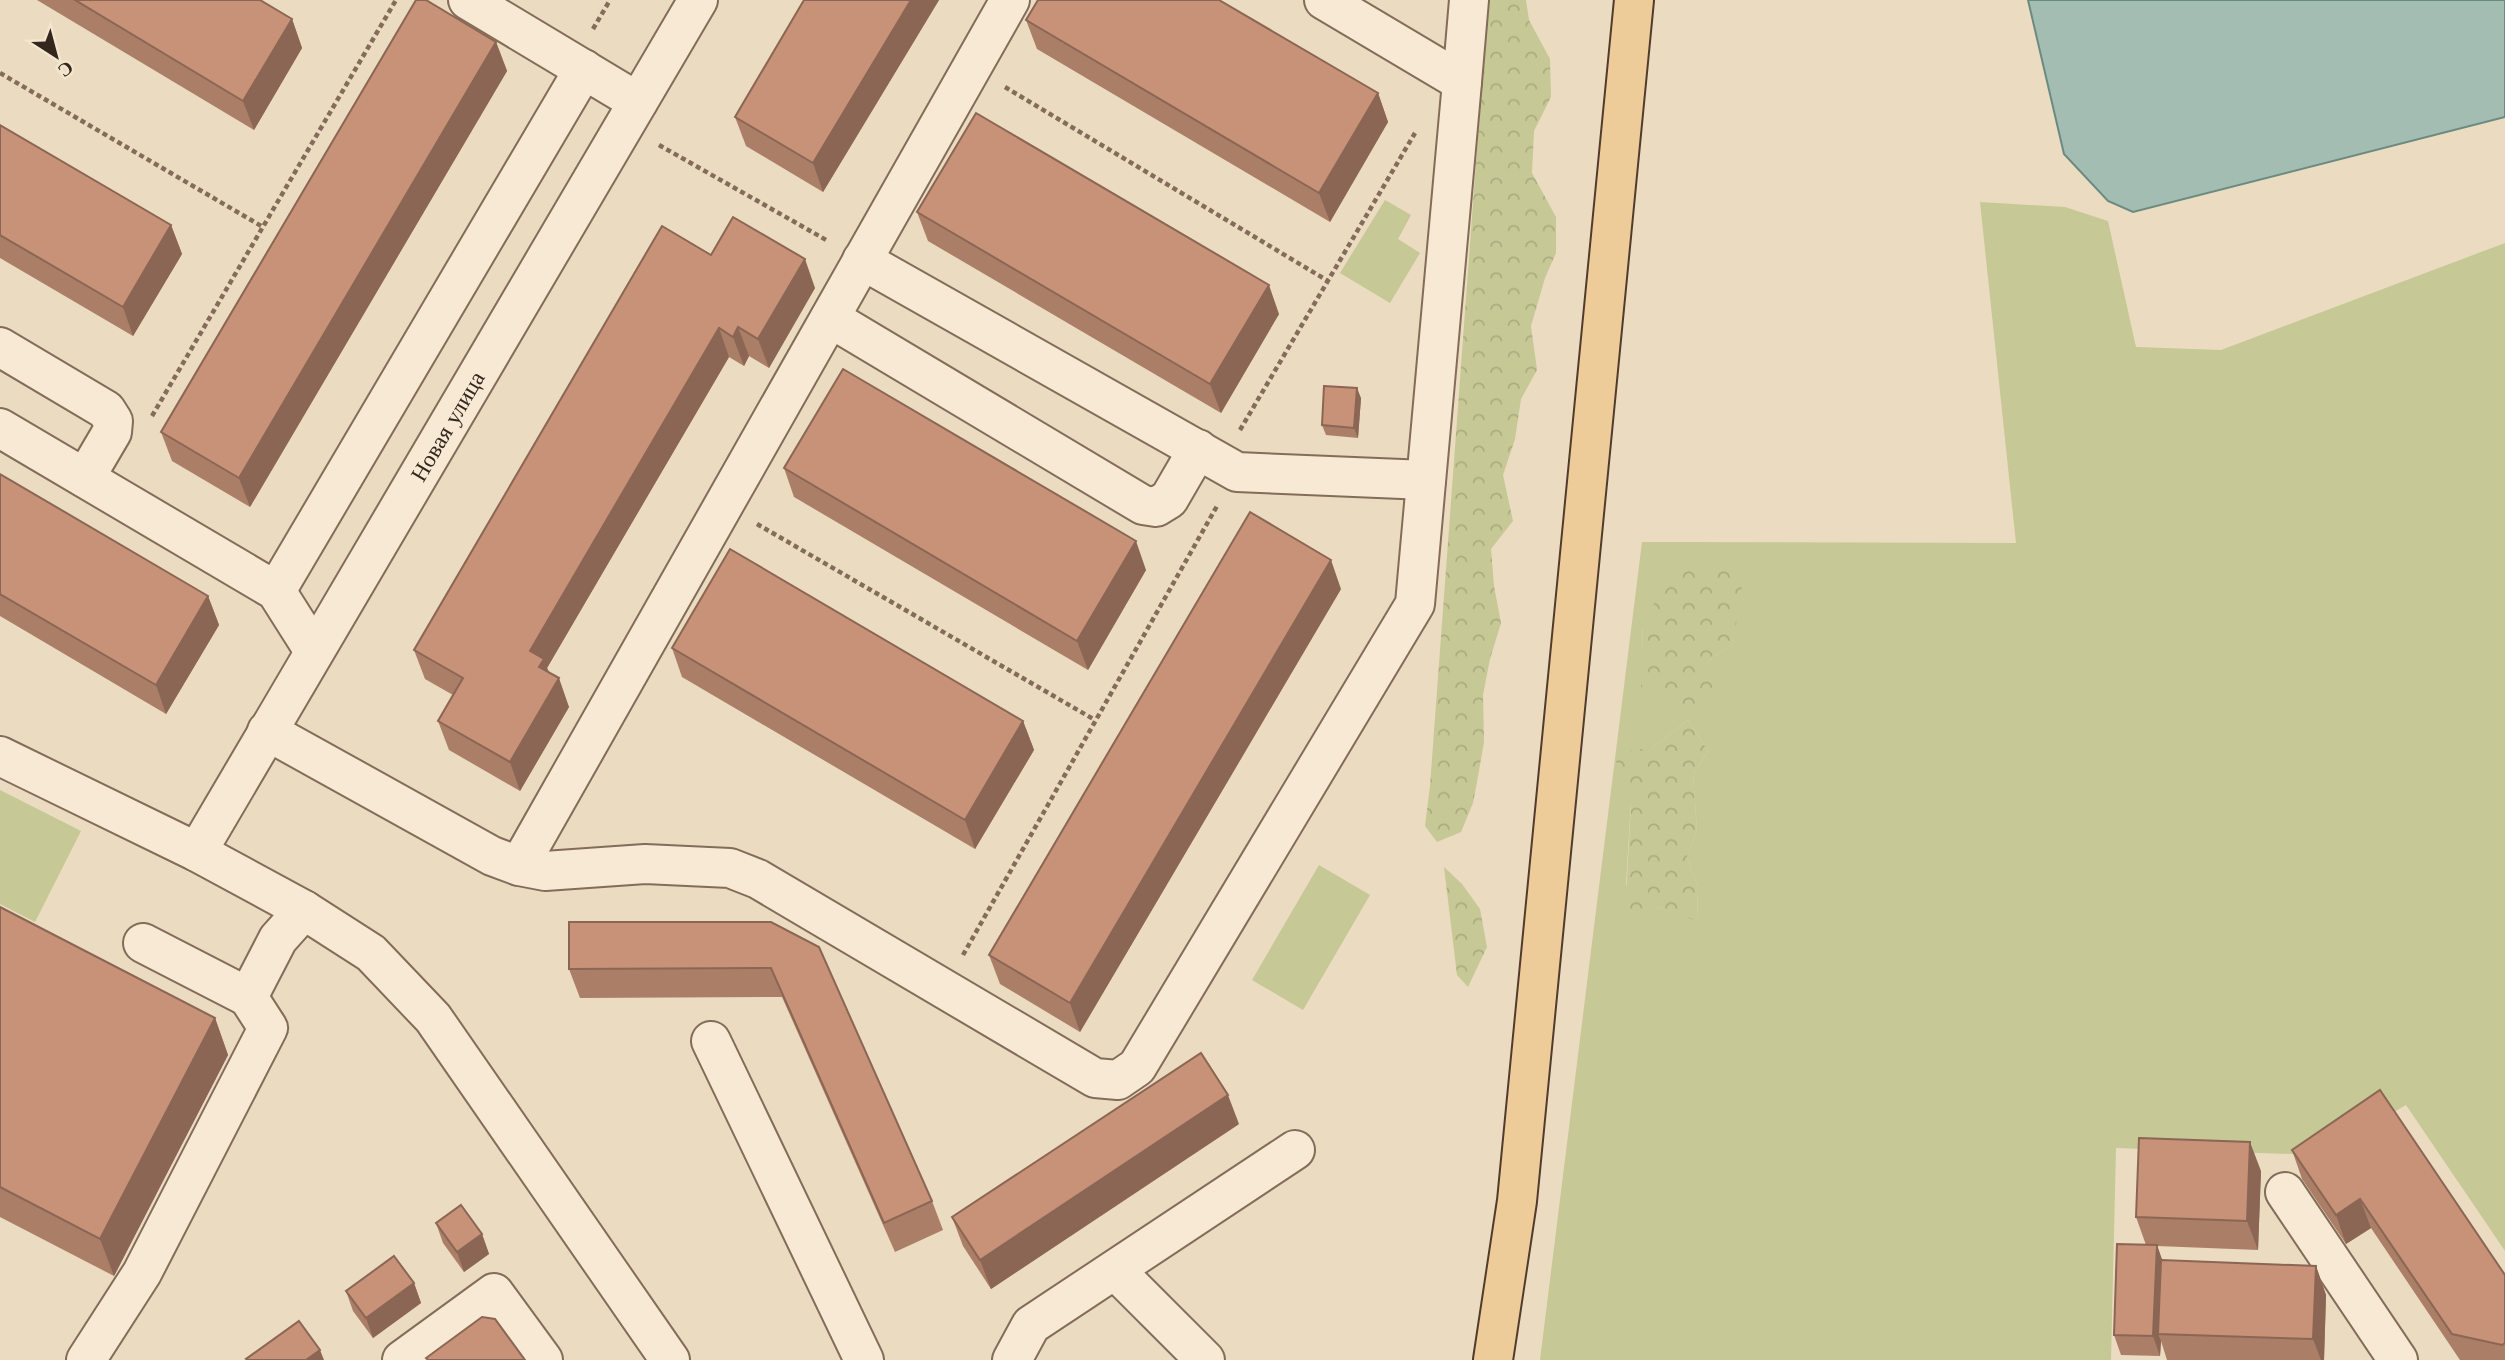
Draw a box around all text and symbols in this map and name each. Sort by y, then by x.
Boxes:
north arrow [21,21,91,91]
text: С [53,56,78,83]
street label: Новая улица [404,366,491,486]

